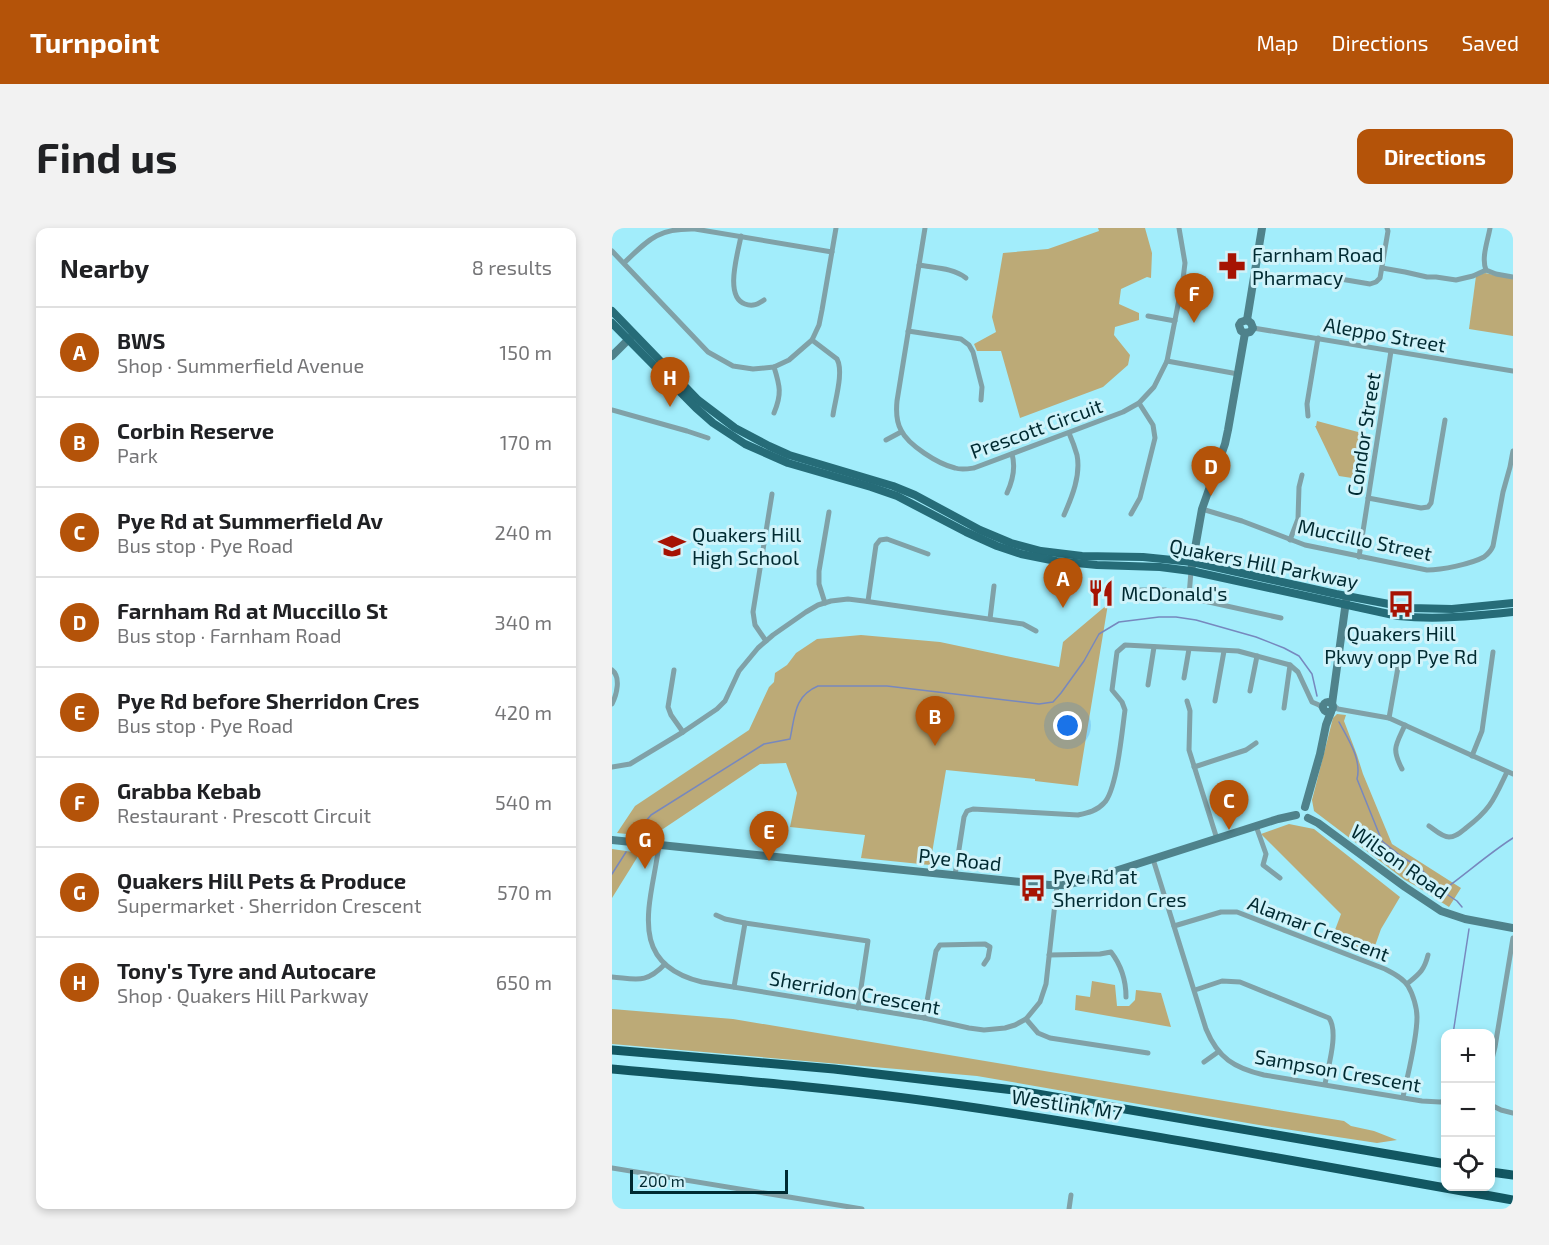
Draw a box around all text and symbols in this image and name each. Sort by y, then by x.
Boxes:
text: Turnpoint [30,25,159,59]
text: Map [1256,30,1299,55]
text: Directions [1332,30,1428,55]
text: Saved [1461,30,1519,55]
button: Directions [1357,129,1513,184]
text: Find us [36,131,178,181]
place label: Farnham Road Pharmacy [1252,242,1384,289]
pharmacy icon: Farnham Road Pharmacy [1217,251,1247,281]
text: Nearby [60,252,149,283]
text: 8 results [472,255,552,279]
pin: F [1174,274,1214,323]
street label: Aleppo Street [1322,311,1448,357]
text: BWS [117,327,165,353]
text: A [73,340,86,364]
text: 150 m [499,340,552,364]
text: Shop · Summerfield Avenue [117,353,364,377]
pin: H [650,358,690,407]
street label: Condor Street [1341,370,1385,498]
street label: Prescott Circuit [967,393,1106,463]
text: Corbin Reserve [117,417,274,443]
text: B [73,430,86,454]
text: 170 m [500,430,552,454]
text: Park [117,443,158,467]
pin: D [1192,446,1230,496]
text: Pye Rd at Summerfield Av [117,507,383,533]
street label: Muccillo Street [1296,513,1435,565]
text: C [74,520,85,544]
text: 240 m [494,520,552,544]
place label: Quakers Hill High School [692,522,801,569]
school or university icon: Quakers Hill High School [657,531,687,561]
text: Bus stop · Pye Road [117,533,293,557]
street label: Quakers Hill Parkway [1167,533,1361,593]
pin: A [1044,558,1082,608]
restaurant icon: McDonald's [1086,578,1116,608]
place label: McDonald's [1121,581,1227,605]
bus stop icon: Quakers Hill Pkwy opp Pye Rd [1386,589,1416,619]
text: Farnham Rd at Muccillo St [117,597,388,623]
text: D [73,610,86,634]
text: 340 m [495,610,552,634]
place label: Quakers Hill Pkwy opp Pye Rd [1324,621,1478,668]
text: Bus stop · Farnham Road [117,623,341,647]
text: Pye Rd before Sherridon Cres [117,687,419,713]
pin: B [916,696,954,746]
text: E [74,700,85,724]
text: 420 m [494,700,552,724]
your location [1053,711,1082,740]
text: Bus stop · Pye Road [117,713,293,737]
text: Grabba Kebab [117,777,261,803]
pin: C [1210,780,1248,830]
text: F [74,790,85,814]
text: 540 m [495,790,552,814]
text: Restaurant · Prescott Circuit [117,803,371,827]
pin: E [750,812,788,861]
street label: Wilson Road [1347,819,1453,903]
pin: G [626,820,664,869]
street label: Pye Road [917,843,1003,875]
place label: Pye Rd at Sherridon Cres [1053,864,1187,911]
text: Quakers Hill Pets & Produce [117,867,406,893]
bus stop icon: Pye Rd at Sherridon Cres [1018,873,1048,903]
text: G [73,880,86,904]
text: 570 m [497,880,552,904]
street label: Alamar Crescent [1245,890,1393,966]
text: Supermarket · Sherridon Crescent [117,893,422,917]
text: Tony's Tyre and Autocare [117,957,376,983]
street label: Sherridon Crescent [768,965,943,1019]
text: H [73,970,86,994]
text: 650 m [496,970,552,994]
text: Shop · Quakers Hill Parkway [117,983,369,1007]
map controls [1441,1029,1495,1191]
button: + [1441,1029,1495,1083]
street label: Sampson Crescent [1253,1044,1423,1097]
street label: Westlink M7 [1010,1083,1124,1125]
button: − [1441,1083,1495,1137]
button: locate [1441,1137,1495,1191]
scale bar [630,1167,788,1194]
text: 200 m [639,1171,685,1190]

